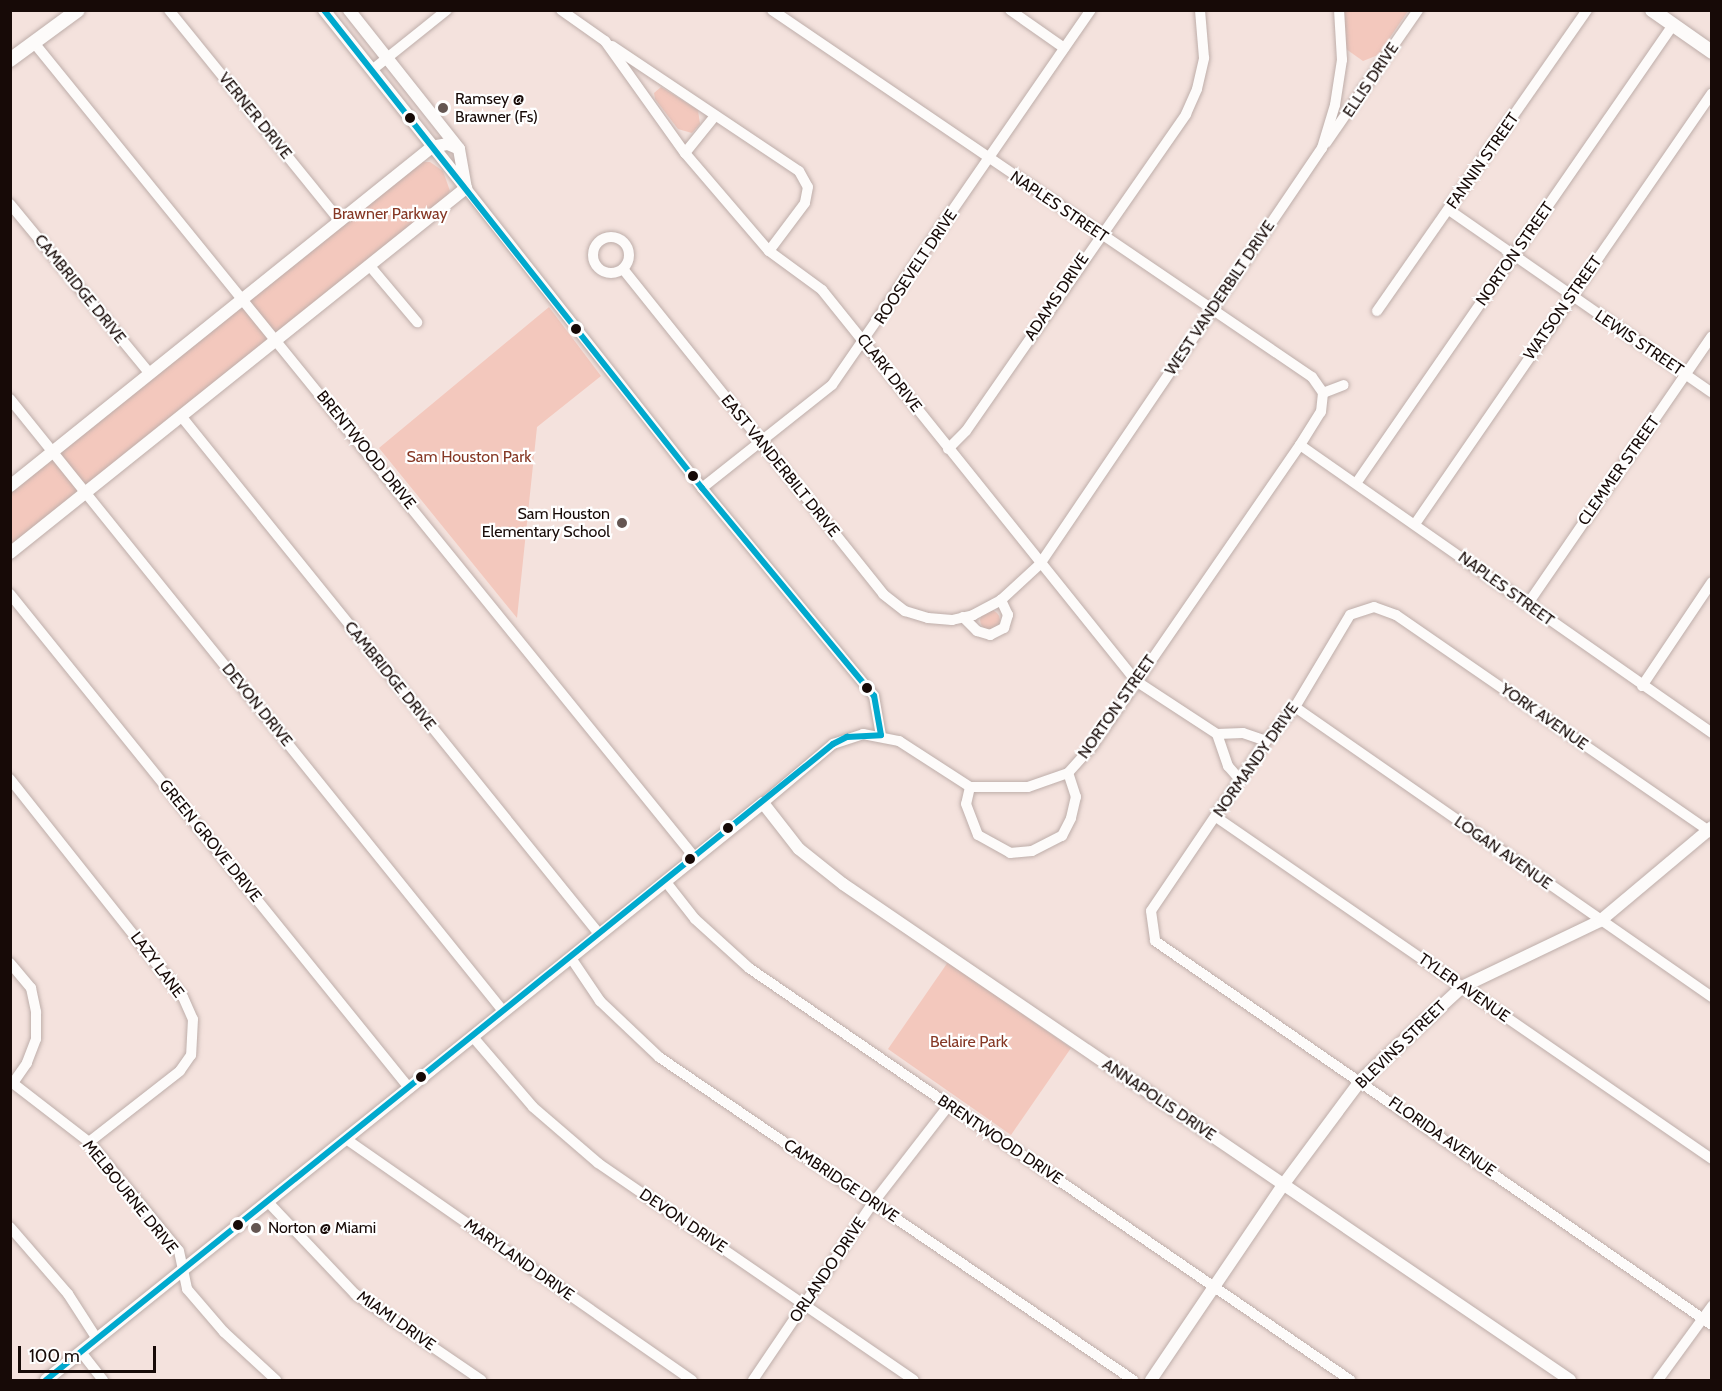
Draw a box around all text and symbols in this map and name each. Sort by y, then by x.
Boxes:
street label: ELLIS DRIVE [1339,39,1403,121]
street label: VERNER DRIVE [214,69,296,163]
place label: Ramsey @ Brawner (Fs) [455,89,538,127]
marker: Ramsey @ Brawner (Fs) [436,101,450,115]
street label: FANNIN STREET [1443,109,1523,213]
unlabelled marker [404,112,416,124]
street label: NAPLES STREET [1006,167,1112,247]
street label: NORTON STREET [1472,198,1558,310]
park label: Brawner Parkway [332,204,448,224]
street label: ROOSEVELT DRIVE [871,206,961,328]
street label: WEST VANDERBILT DRIVE [1161,217,1279,379]
street label: CAMBRIDGE DRIVE [30,231,130,347]
street label: ADAMS DRIVE [1021,250,1093,344]
street label: WATSON STREET [1520,252,1606,364]
street label: LEWIS STREET [1591,306,1687,380]
unlabelled marker [570,323,582,335]
street label: CLARK DRIVE [852,330,926,416]
street label: BRENTWOOD DRIVE [312,387,420,513]
street label: EAST VANDERBILT DRIVE [717,391,843,541]
street label: CLEMMER STREET [1574,413,1664,529]
park label: Sam Houston Park [406,447,532,467]
unlabelled marker [687,470,699,482]
place label: Sam Houston Elementary School [482,504,610,542]
marker: Sam Houston Elementary School [615,516,629,530]
street label: NAPLES STREET [1454,548,1558,630]
street label: CAMBRIDGE DRIVE [340,618,440,734]
street label: NORTON STREET [1074,651,1160,763]
street label: DEVON DRIVE [218,660,296,750]
street label: YORK AVENUE [1496,680,1592,754]
unlabelled marker [861,682,873,694]
street label: NORMANDY DRIVE [1209,699,1303,821]
street label: GREEN GROVE DRIVE [155,776,265,906]
street label: LOGAN AVENUE [1450,812,1556,894]
unlabelled marker [722,822,734,834]
unlabelled marker [684,853,696,865]
street label: LAZY LANE [126,928,188,1002]
street label: TYLER AVENUE [1415,949,1513,1027]
street label: BLEVINS STREET [1352,997,1450,1093]
park label: Belaire Park [930,1032,1008,1052]
street label: ANNAPOLIS DRIVE [1099,1055,1219,1145]
unlabelled marker [415,1071,427,1083]
street label: BRENTWOOD DRIVE [934,1091,1066,1189]
street label: FLORIDA AVENUE [1385,1093,1499,1181]
street label: CAMBRIDGE DRIVE [780,1135,902,1227]
street label: MELBOURNE DRIVE [78,1136,182,1258]
street label: DEVON DRIVE [636,1185,730,1257]
street label: ORLANDO DRIVE [786,1214,870,1326]
street label: MARYLAND DRIVE [460,1215,578,1305]
place label: Norton @ Miami [268,1218,376,1238]
unlabelled marker [232,1219,244,1231]
marker: Norton @ Miami [249,1221,263,1235]
street label: MIAMI DRIVE [353,1287,439,1355]
scale bar [21,1334,159,1372]
text: 100 m [29,1345,80,1367]

